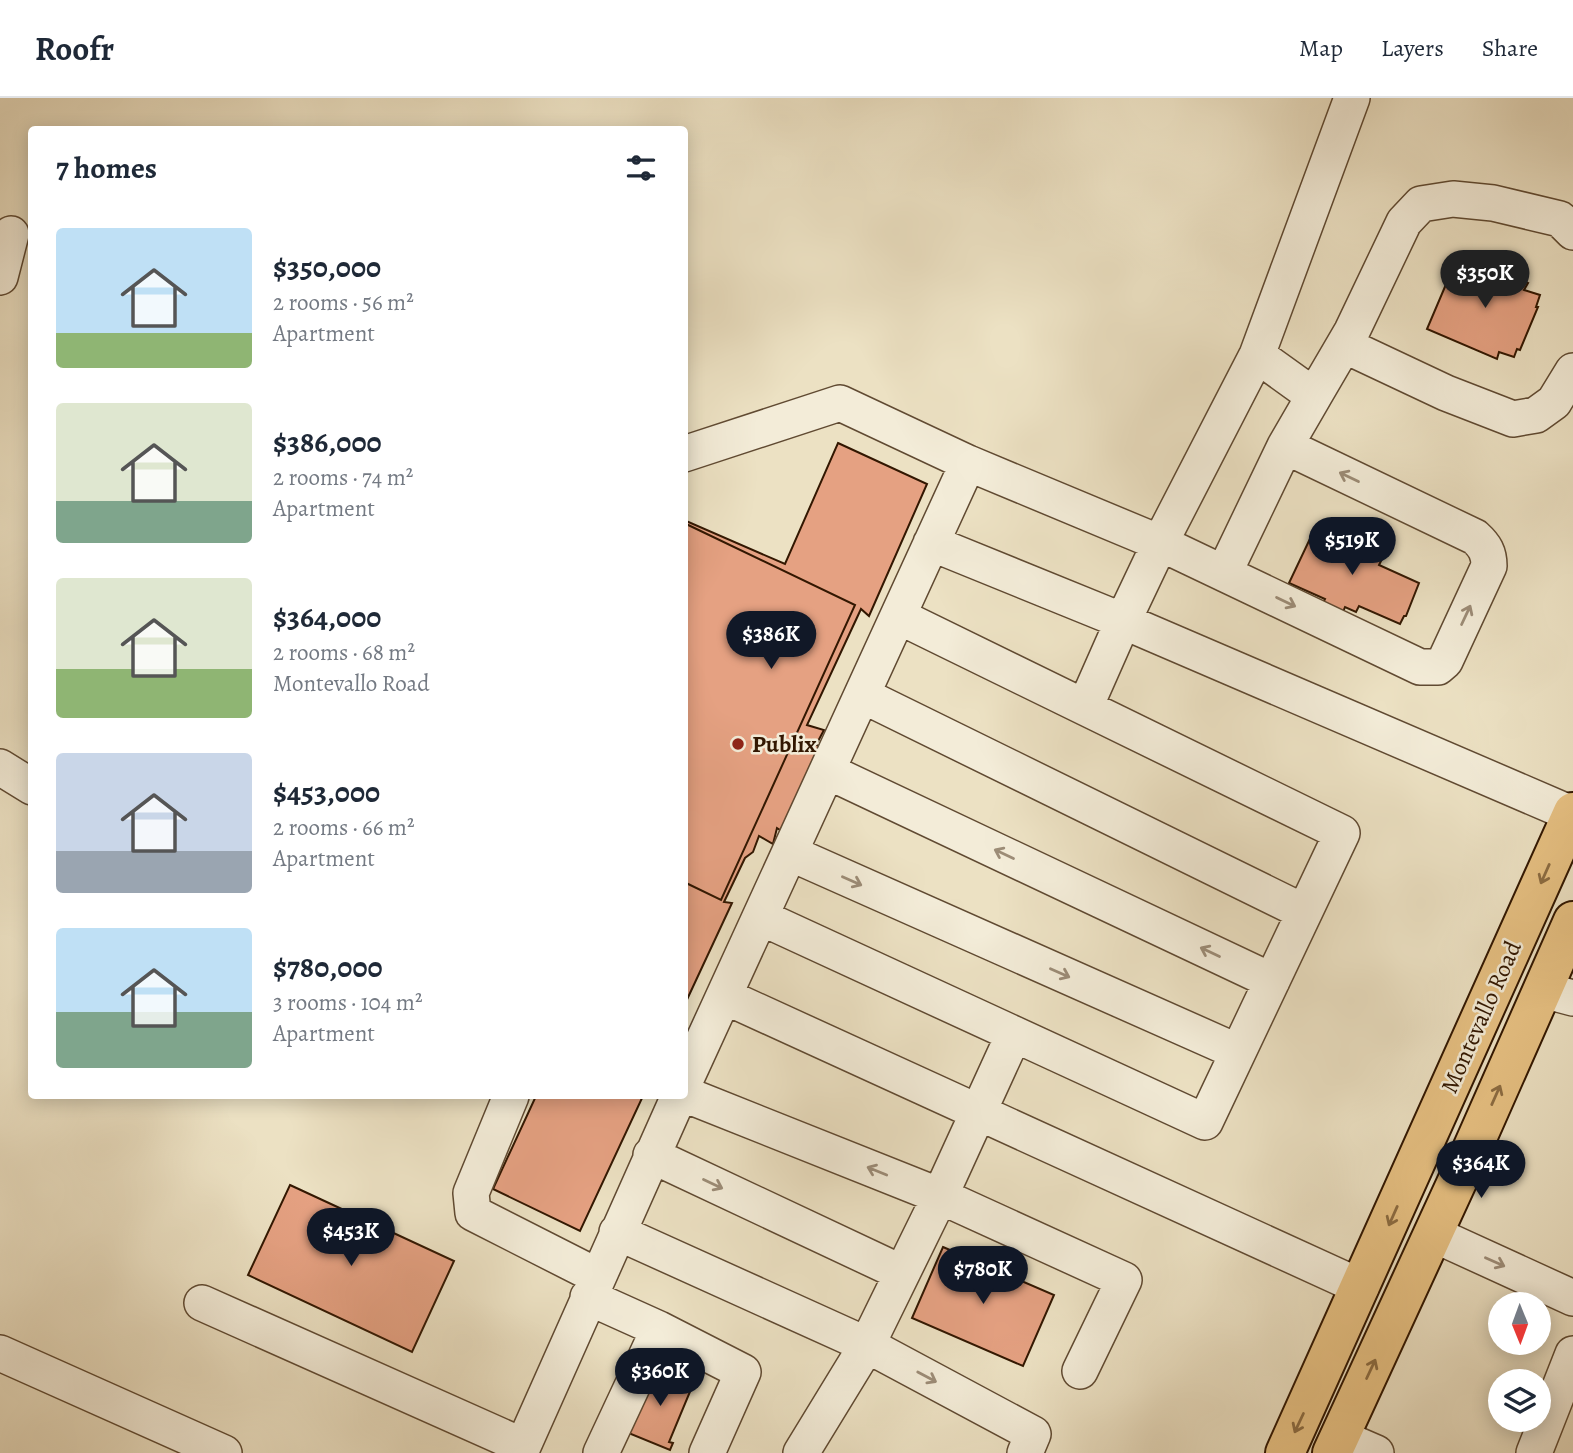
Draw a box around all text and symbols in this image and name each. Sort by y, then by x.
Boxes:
text: Roofr [35,26,114,71]
text: Map [1299,32,1343,64]
text: Layers [1381,32,1444,64]
text: Share [1482,32,1538,64]
text: 7 homes [56,148,157,188]
icon: filters [622,149,660,187]
text: $350,000 [273,247,381,287]
pin: $350K [1436,250,1534,310]
icon: home [112,256,196,340]
text: $350K [1456,257,1514,288]
text: 2 rooms · 56 m² [273,287,414,318]
text: Apartment [273,318,375,349]
text: $386,000 [273,422,382,462]
icon: home [112,431,196,515]
text: 2 rooms · 74 m² [273,462,413,493]
one-way arrow [1339,469,1360,483]
text: Apartment [273,493,375,524]
pin: $519K [1303,518,1401,577]
text: $519K [1325,524,1379,555]
one-way arrow [1275,596,1296,610]
text: $364,000 [273,597,381,637]
one-way arrow [1460,605,1474,626]
icon: home [112,606,196,690]
pin: $386K [722,612,820,671]
text: $386K [742,618,800,649]
text: 2 rooms · 68 m² [273,637,415,668]
text: Montevallo Road [273,668,430,699]
place label: Publix [752,728,817,760]
marker: Publix [730,736,746,752]
text: $453,000 [273,772,380,812]
icon: home [112,781,196,865]
text: 2 rooms · 66 m² [273,812,415,843]
text: Apartment [273,843,375,874]
one-way arrow [994,847,1015,861]
one-way arrow [1538,863,1551,884]
one-way arrow [841,875,862,888]
street label: Montevallo Road [1433,936,1529,1098]
one-way arrow [1200,945,1221,958]
text: $780,000 [273,947,383,987]
icon: home [112,956,196,1040]
one-way arrow [1049,967,1070,980]
text: 3 rooms · 104 m² [273,987,422,1018]
text: Apartment [273,1018,375,1049]
one-way arrow [1490,1085,1503,1106]
pin: $364K [1432,1140,1530,1200]
text: $364K [1452,1147,1510,1178]
one-way arrow [866,1163,888,1176]
one-way arrow [702,1178,723,1191]
one-way arrow [1386,1205,1399,1226]
pin: $453K [302,1208,400,1268]
text: $453K [323,1215,379,1246]
pin: $780K [934,1246,1032,1306]
text: $780K [954,1253,1012,1284]
one-way arrow [1484,1256,1505,1269]
north arrow [1488,1292,1550,1354]
map controls [1488,1292,1551,1432]
pin: $360K [611,1348,709,1408]
text: $360K [631,1355,689,1386]
one-way arrow [1365,1359,1378,1380]
button: layers [1488,1369,1551,1432]
one-way arrow [916,1371,937,1384]
one-way arrow [1292,1412,1305,1434]

